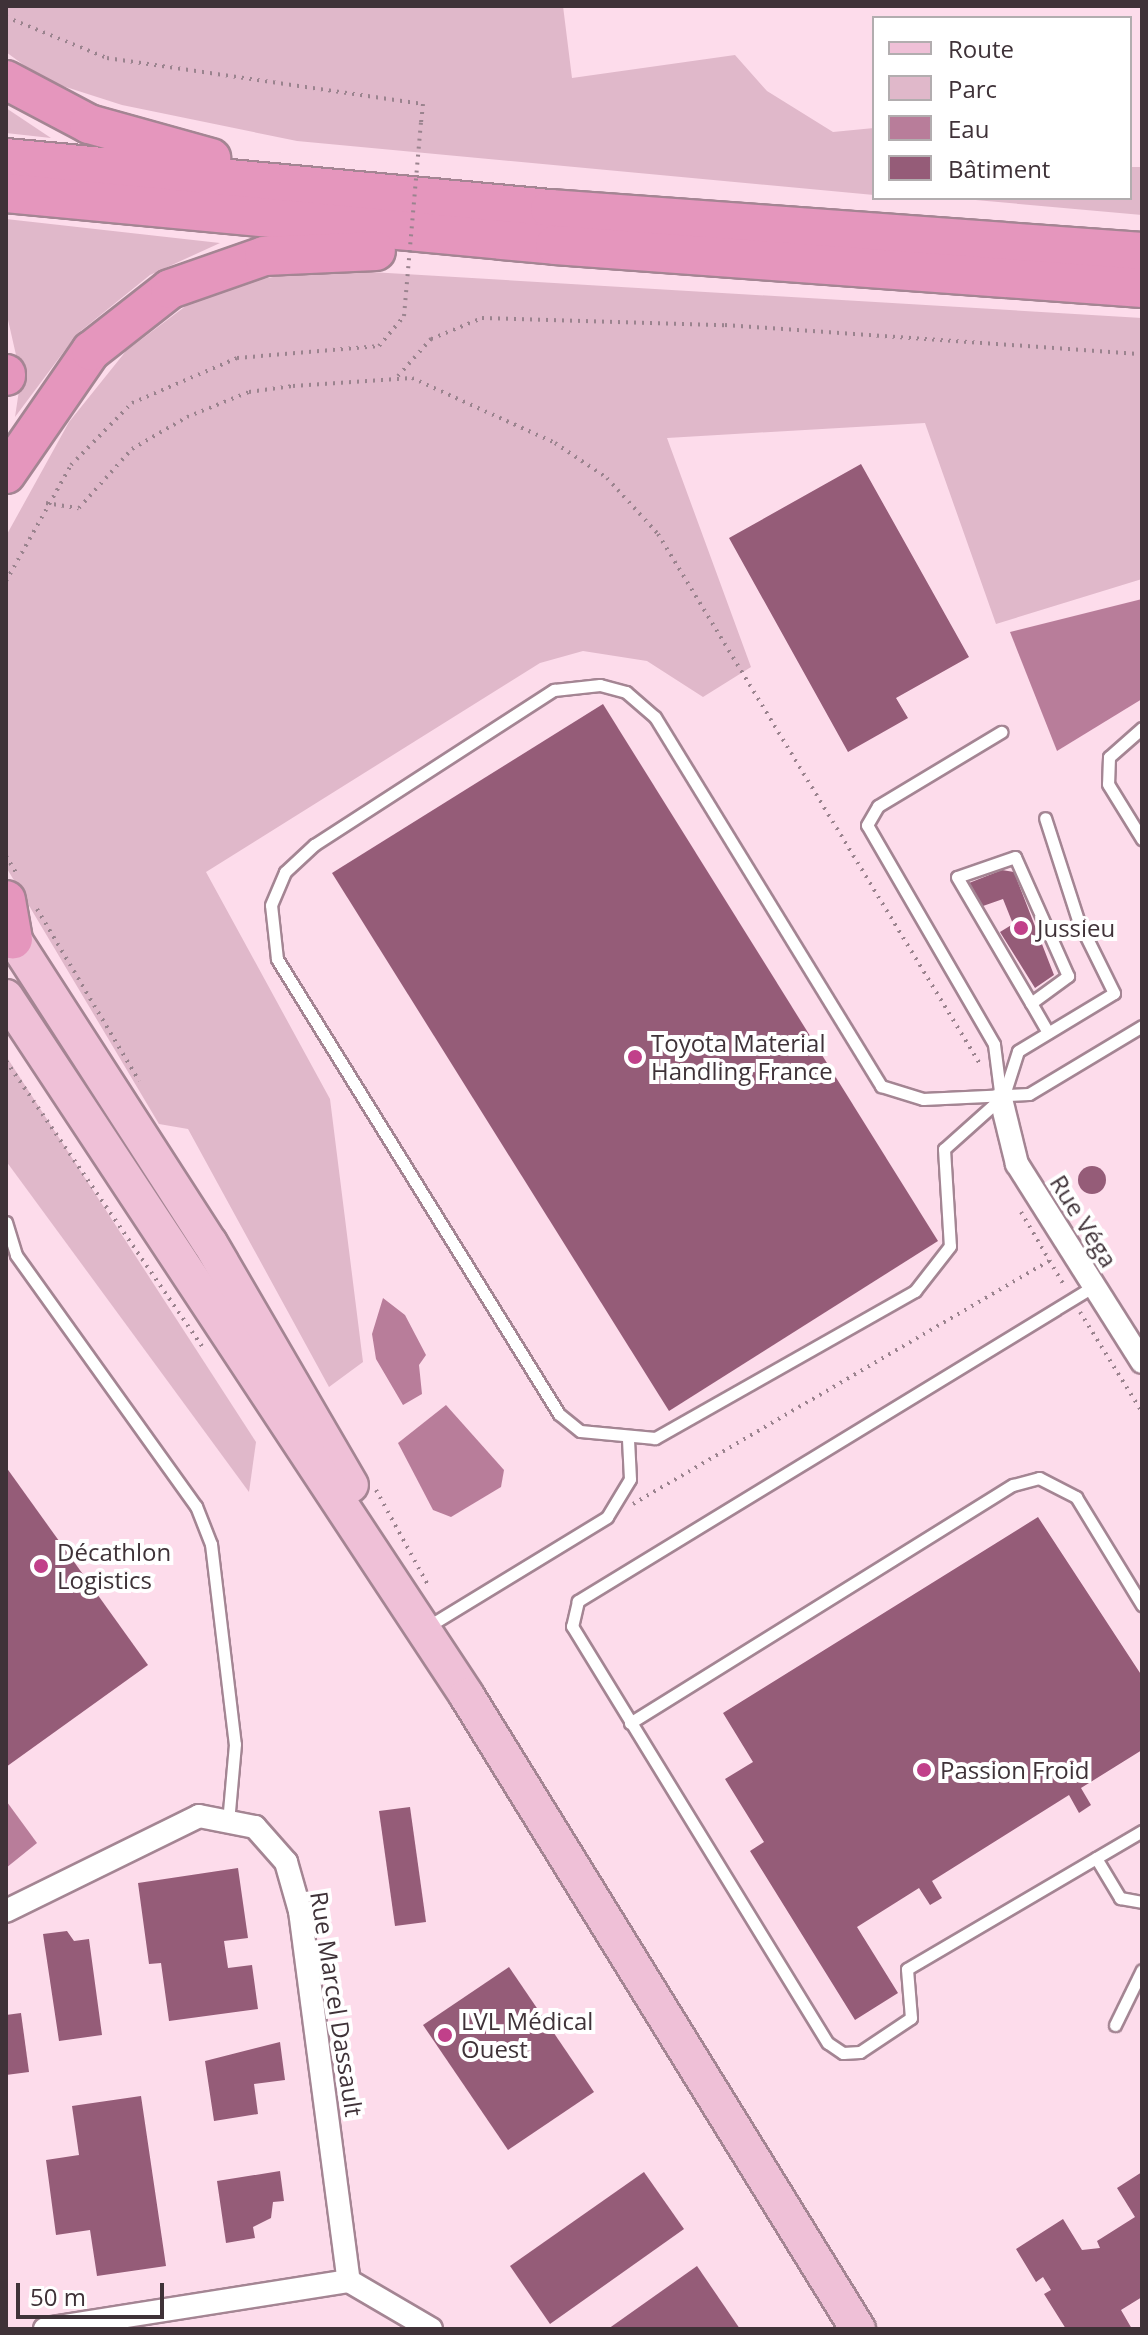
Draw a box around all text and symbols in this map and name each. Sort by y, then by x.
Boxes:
legend [872,16,1132,200]
text: Route [948,32,1014,65]
text: Parc [948,72,997,105]
text: Eau [948,112,989,145]
text: Bâtiment [948,152,1050,185]
place label: Jussieu [1037,914,1115,942]
marker: Jussieu [1012,919,1030,937]
place label: Toyota Material Handling France [651,1029,833,1085]
marker: Toyota Material Handling France [626,1048,644,1066]
street label: Rue Véga [1044,1170,1124,1272]
place label: Décathlon Logistics [57,1538,171,1594]
marker: Décathlon Logistics [32,1557,50,1575]
place label: Passion Froid [940,1756,1089,1784]
marker: Passion Froid [915,1761,933,1779]
street label: Rue Marcel Dassault [305,1889,369,2119]
place label: LVL Médical Ouest [461,2007,593,2063]
marker: LVL Médical Ouest [436,2026,454,2044]
scale bar [20,2267,168,2317]
text: 50 m [30,2280,86,2313]

